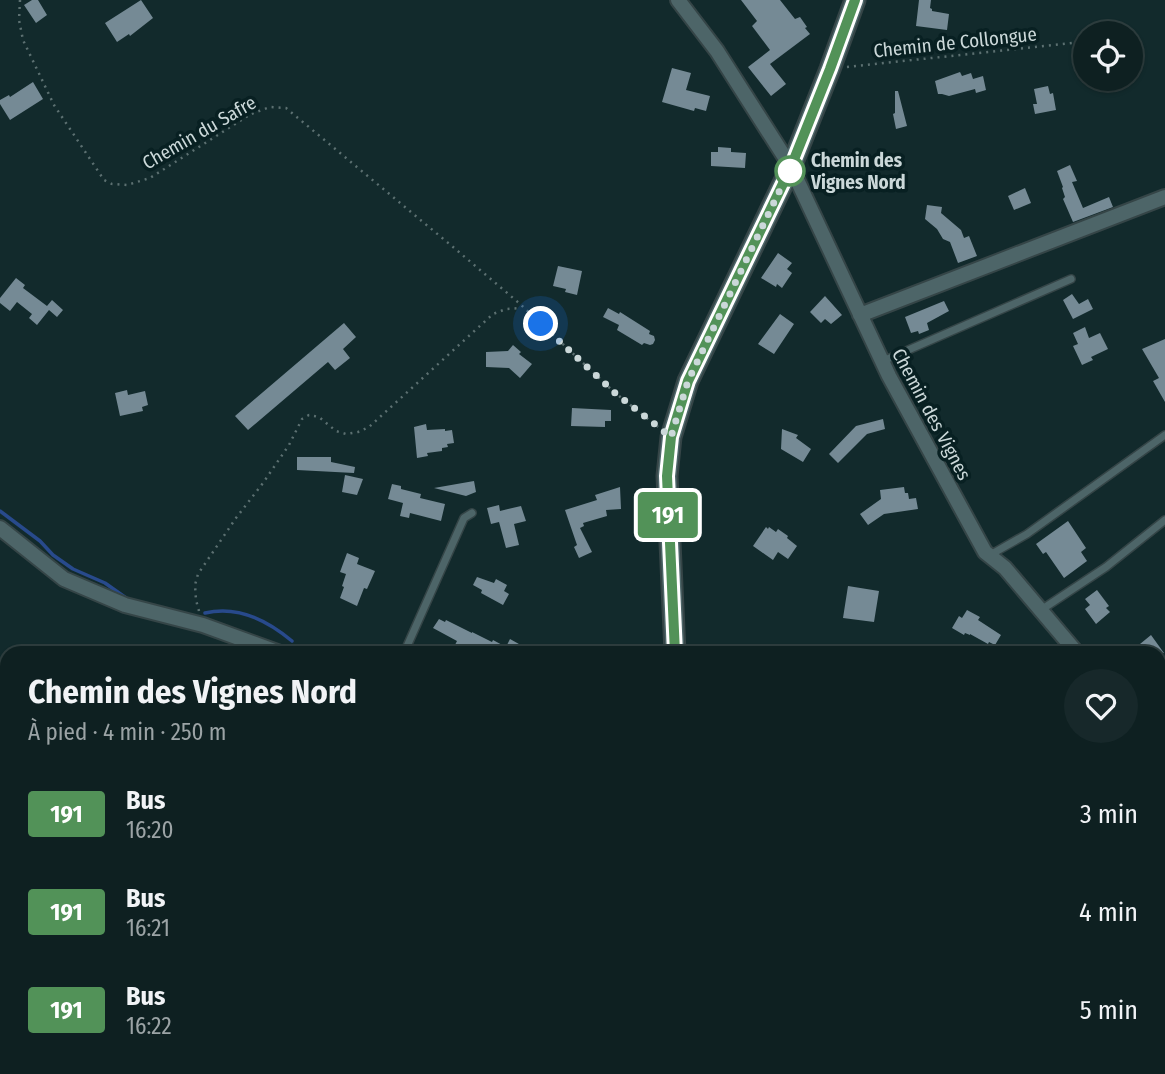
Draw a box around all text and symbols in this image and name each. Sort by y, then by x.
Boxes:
map controls [1073,21,1143,91]
button: locate [1073,21,1143,91]
street label: Chemin de Collongue [872,22,1038,63]
street label: Chemin du Safre [138,91,260,174]
place label: Chemin des Vignes Nord [810,149,906,194]
marker: Chemin des Vignes Nord [775,156,805,186]
your location [523,306,558,341]
street label: Chemin des Vignes [887,344,976,484]
line badge: 191 [628,492,708,538]
text: 191 [652,501,684,529]
button: heart [1064,669,1138,743]
text: Chemin des Vignes Nord [28,672,357,712]
text: À pied · 4 min · 250 m [28,718,227,746]
text: Bus [126,785,165,816]
text: 3 min [1080,799,1138,830]
text: 191 [50,800,83,828]
text: 16:20 [126,816,173,844]
text: Bus [126,883,165,914]
text: 4 min [1079,897,1138,928]
text: 191 [50,898,83,926]
text: 16:21 [126,914,170,942]
text: Bus [126,981,165,1012]
text: 5 min [1080,995,1138,1026]
text: 191 [50,996,83,1024]
text: 16:22 [126,1012,172,1040]

